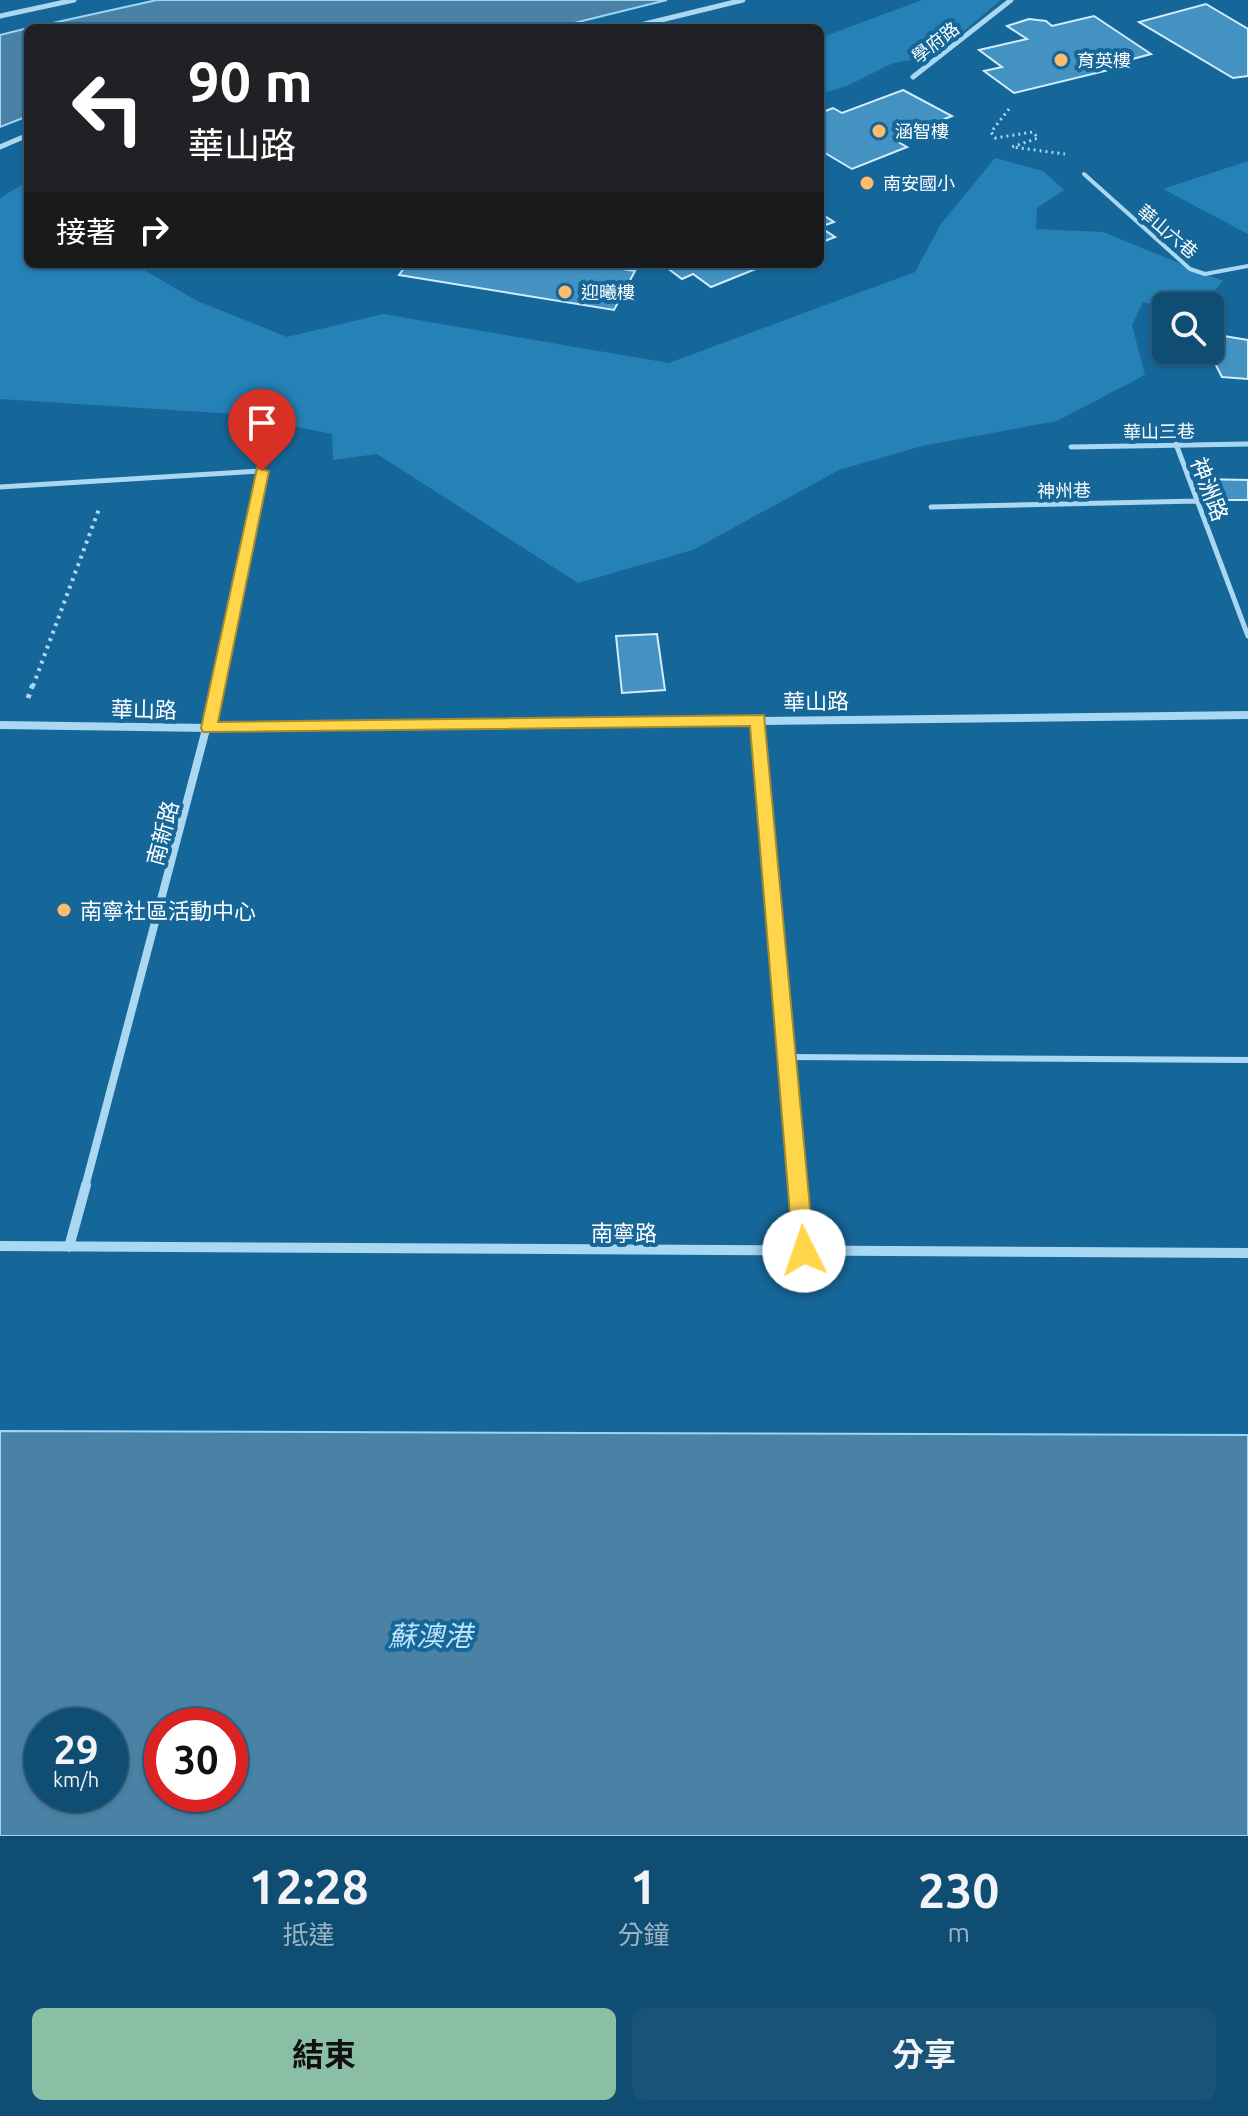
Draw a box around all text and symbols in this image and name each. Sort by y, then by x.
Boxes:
street label: 學府路 [908,17,962,67]
text: 90 m [188,50,313,113]
place label: 育英樓 [1077,50,1131,70]
marker: 育英樓 [1052,51,1070,69]
icon: left [56,56,160,160]
place label: 涵智樓 [895,121,949,141]
marker: 涵智樓 [870,122,888,140]
text: 華山路 [188,124,296,165]
place label: 南安國小 [883,173,955,193]
marker: 南安國小 [858,174,876,192]
street label: 華山六巷 [1134,200,1202,262]
icon: right [132,208,176,252]
text: 接著 [56,215,116,249]
place label: 迎曦樓 [581,282,635,302]
marker: 迎曦樓 [556,283,574,301]
map controls [1152,292,1224,364]
button: search [1152,292,1224,364]
pin [228,389,296,471]
icon: arrive [240,401,284,445]
street label: 華山三巷 [1123,420,1195,442]
street label: 神洲路 [1187,454,1233,524]
street label: 神州巷 [1037,480,1091,500]
street label: 華山路 [783,688,849,714]
street label: 華山路 [111,696,177,722]
street label: 南新路 [141,798,183,868]
place label: 南寧社區活動中心 [80,898,256,923]
marker: 南寧社區活動中心 [55,901,73,919]
position arrow [762,1209,846,1293]
street label: 南寧路 [591,1220,657,1245]
water label: 蘇澳港 [388,1620,476,1651]
speed limit sign: 30 [144,1708,248,1812]
text: 29 [53,1727,99,1772]
text: km/h [53,1768,99,1791]
text: 12:28 [249,1859,369,1913]
text: 1 [630,1859,657,1913]
text: 230 [918,1863,999,1917]
text: m [947,1918,970,1947]
text: 抵達 [283,1920,335,1949]
text: 分鐘 [617,1920,669,1949]
button: 結束 [32,2008,616,2100]
button: 分享 [632,2008,1216,2100]

